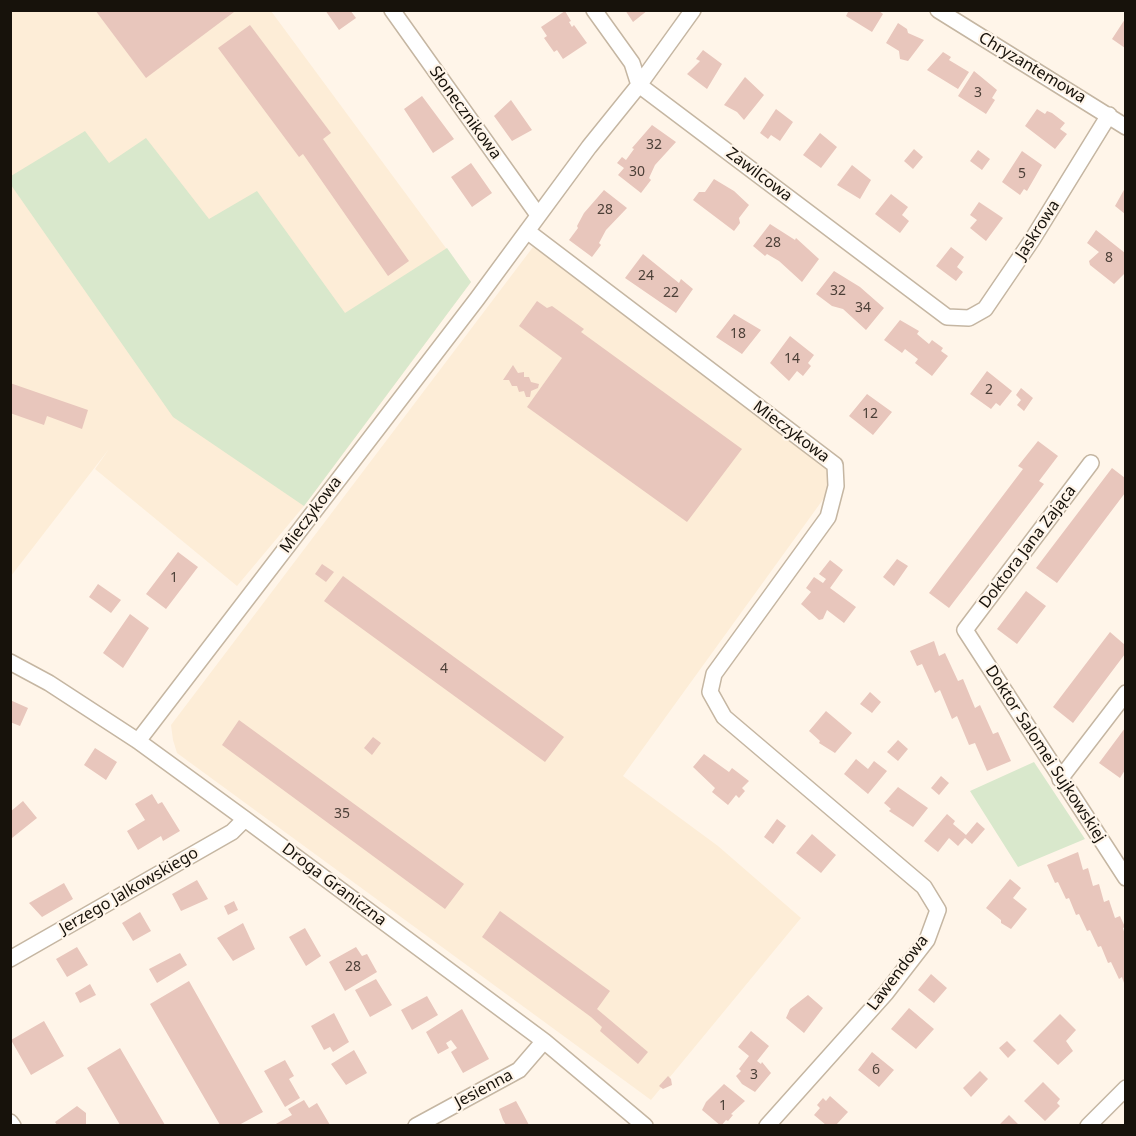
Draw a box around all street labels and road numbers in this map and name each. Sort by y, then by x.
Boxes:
street label: Chryzantemowa [975,28,1089,108]
street label: Słonecznikowa [425,63,505,163]
street label: Zawilcowa [722,144,796,206]
street label: Jaskrowa [1012,197,1064,263]
street label: Mieczykowa [749,397,833,467]
street label: Mieczykowa [276,473,346,557]
street label: Doktora Jana Zająca [975,482,1081,612]
street label: Doktor Salomei Sujkowskiej [981,662,1109,846]
street label: Droga Graniczna [278,840,390,930]
street label: Jerzego Jalkowskiego [56,843,202,939]
street label: Lawendowa [863,931,933,1015]
street label: Jesienna [452,1066,516,1112]

